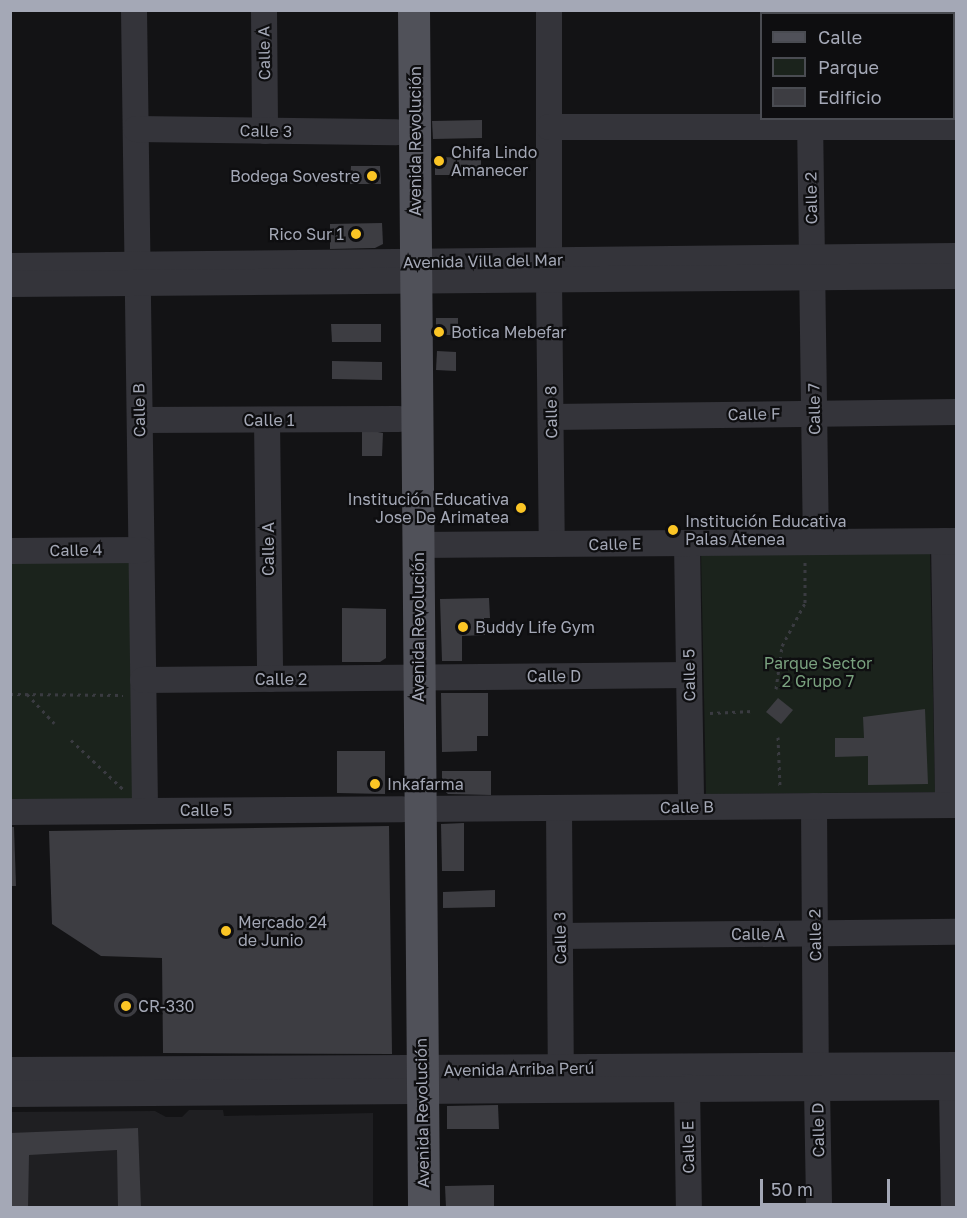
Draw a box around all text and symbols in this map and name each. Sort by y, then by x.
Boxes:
legend [760,12,955,120]
street label: Calle A [254,26,274,80]
text: Calle [818,26,862,48]
text: Parque [818,56,879,78]
street label: Avenida Revolución [405,66,425,216]
text: Edificio [818,86,882,108]
street label: Calle 3 [240,121,292,141]
place label: Chifa Lindo Amanecer [451,142,537,180]
marker: Chifa Lindo Amanecer [432,154,446,168]
place label: Bodega Sovestre [230,166,360,186]
marker: Bodega Sovestre [365,169,379,183]
street label: Calle 2 [801,172,821,224]
place label: Rico Sur 1 [269,224,344,244]
marker: Rico Sur 1 [349,227,363,241]
street label: Avenida Villa del Mar [403,250,563,272]
place label: Botica Mebefar [451,322,567,342]
marker: Botica Mebefar [432,325,446,339]
street label: Calle B [129,383,149,437]
street label: Calle 7 [804,383,824,435]
street label: Calle 8 [541,385,561,439]
street label: Calle F [727,404,781,424]
street label: Calle 1 [243,410,295,430]
place label: Institución Educativa Jose De Arimatea [348,489,509,527]
marker: Institución Educativa Jose De Arimatea [514,501,528,515]
place label: Institución Educativa Palas Atenea [685,511,846,549]
street label: Calle A [258,522,278,576]
marker: Institución Educativa Palas Atenea [666,523,680,537]
street label: Calle E [588,534,642,554]
street label: Calle 4 [49,540,103,560]
street label: Avenida Revolución [408,552,428,702]
place label: Buddy Life Gym [475,617,595,637]
marker: Buddy Life Gym [456,620,470,634]
street label: Calle 5 [679,649,699,701]
park label: Parque Sector 2 Grupo 7 [764,653,872,691]
street label: Calle D [527,666,581,686]
street label: Calle 2 [255,669,307,689]
place label: Inkafarma [387,774,464,794]
marker: Inkafarma [368,777,382,791]
street label: Calle B [660,797,714,817]
street label: Calle 5 [180,800,232,820]
street label: Calle 2 [805,909,825,961]
place label: Mercado 24 de Junio [238,912,327,950]
street label: Calle 3 [550,912,570,964]
marker: Mercado 24 de Junio [219,924,233,938]
street label: Calle A [731,924,785,944]
place label: CR-330 [138,996,194,1016]
marker: CR-330 [119,999,133,1013]
street label: Avenida Revolución [411,1038,433,1188]
street label: Avenida Arriba Perú [444,1058,594,1080]
street label: Calle D [808,1103,828,1157]
street label: Calle E [678,1120,698,1174]
scale bar [763,1167,894,1205]
text: 50 m [771,1178,813,1200]

